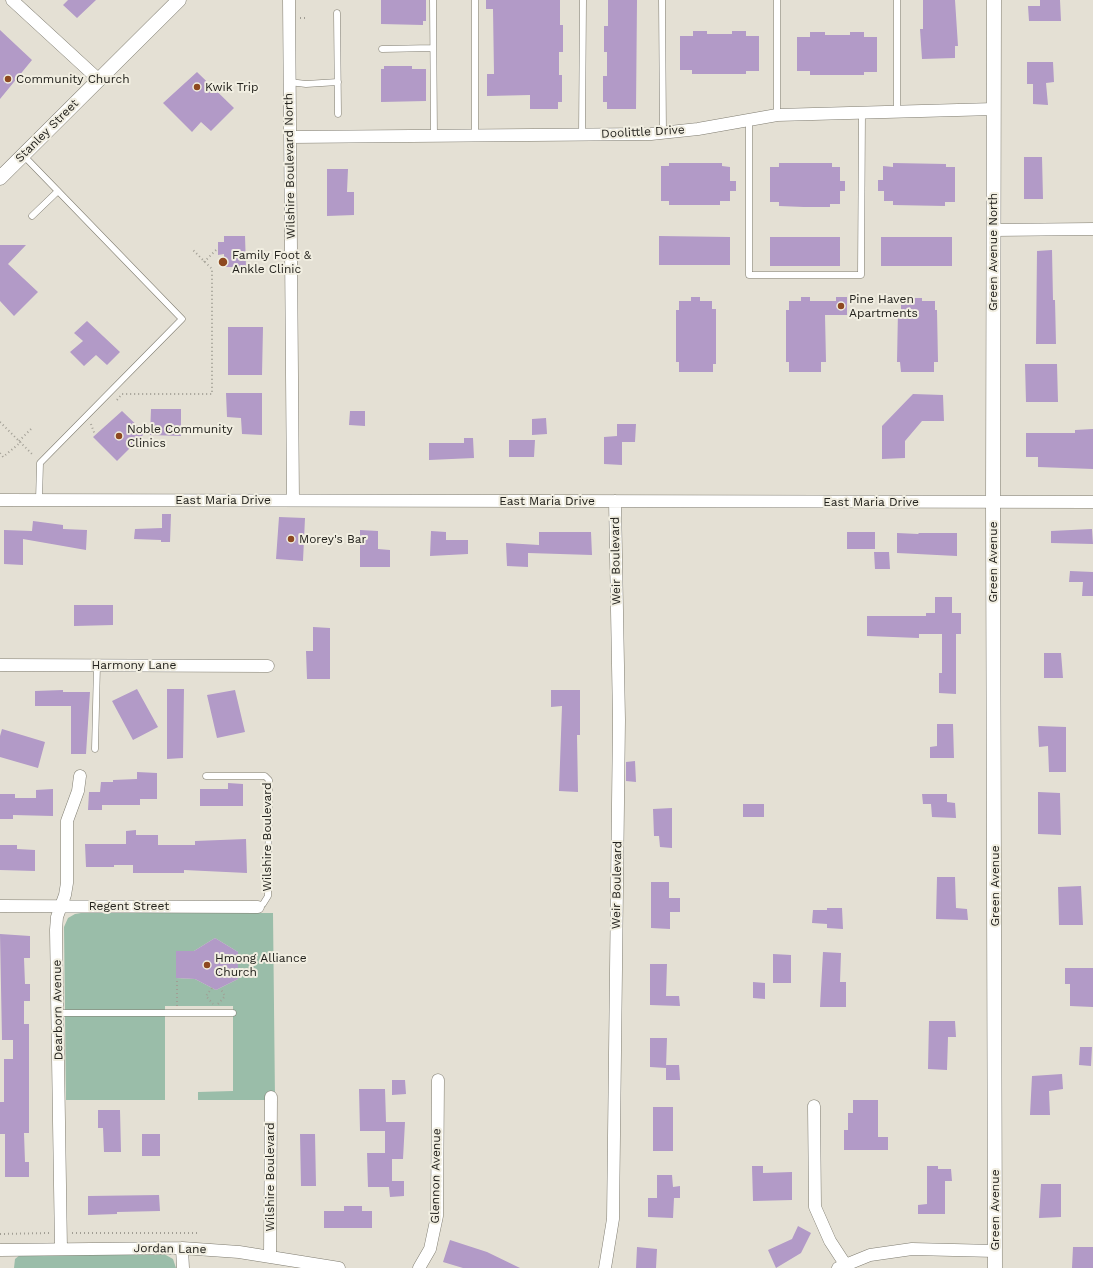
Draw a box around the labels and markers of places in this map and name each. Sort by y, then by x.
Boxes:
place label: Community Church [16,72,130,86]
marker: Community Church [3,74,13,84]
place label: Kwik Trip [205,80,259,94]
marker: Kwik Trip [192,82,202,92]
place label: Family Foot & Ankle Clinic [232,248,311,276]
marker: Family Foot & Ankle Clinic [217,256,229,268]
place label: Pine Haven Apartments [849,292,918,320]
marker: Pine Haven Apartments [836,301,846,311]
place label: Noble Community Clinics [127,422,233,450]
marker: Noble Community Clinics [114,431,124,441]
place label: Morey's Bar [299,532,366,546]
marker: Morey's Bar [286,534,296,544]
place label: Hmong Alliance Church [215,951,307,979]
marker: Hmong Alliance Church [202,960,212,970]

